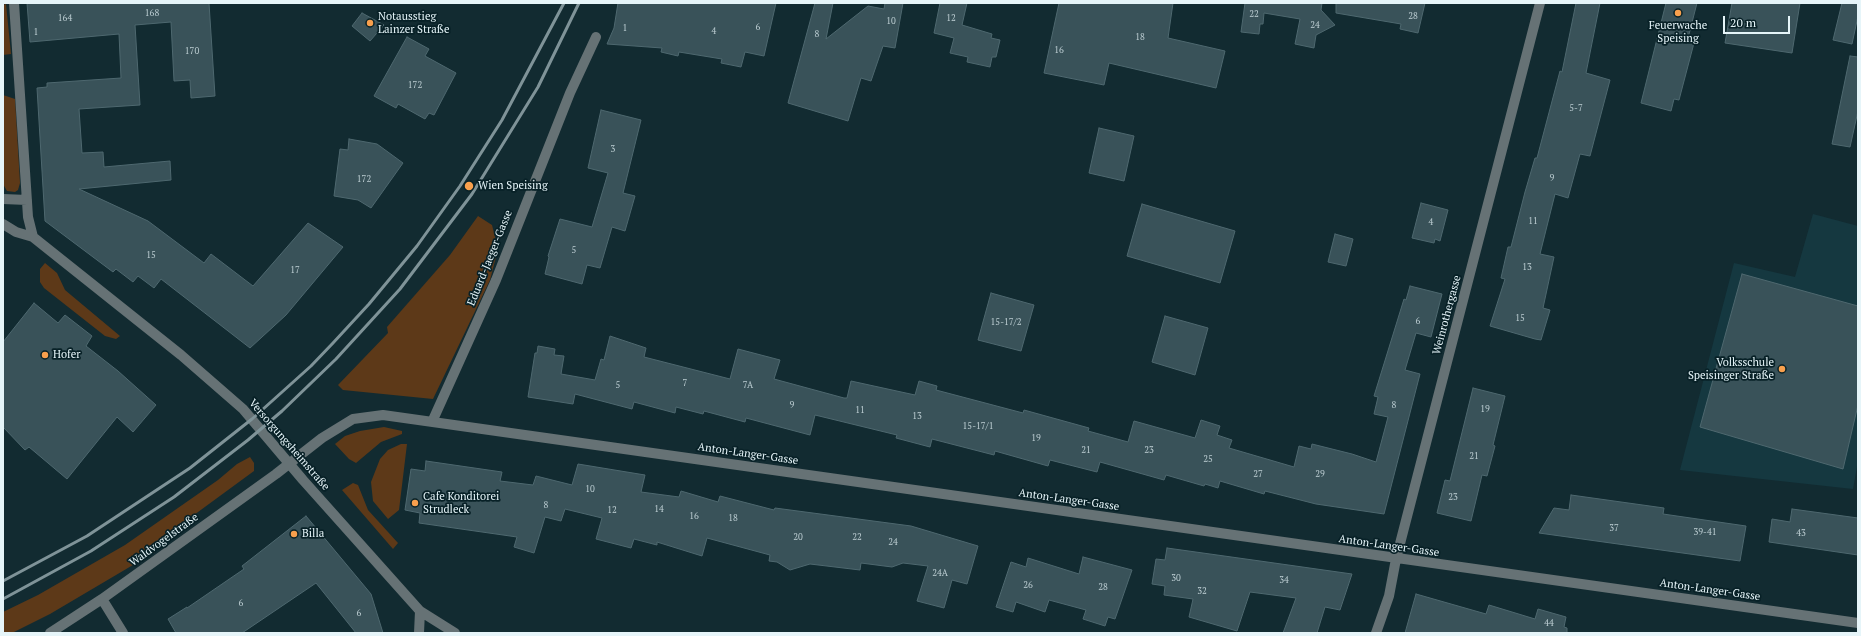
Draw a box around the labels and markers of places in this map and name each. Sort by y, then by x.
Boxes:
marker: Feuerwache Speising [1673,8,1683,18]
place label: Notausstieg Lainzer Straße [378,10,449,36]
marker: Notausstieg Lainzer Straße [365,18,375,28]
place label: Feuerwache Speising [1649,19,1707,45]
place label: Wien Speising [478,179,548,193]
marker: Wien Speising [463,180,475,192]
place label: Hofer [53,348,80,362]
marker: Hofer [40,350,50,360]
place label: Volksschule Speisinger Straße [1688,356,1774,382]
marker: Volksschule Speisinger Straße [1777,364,1787,374]
place label: Cafe Konditorei Strudleck [423,490,499,516]
marker: Cafe Konditorei Strudleck [410,498,420,508]
place label: Billa [302,527,324,541]
marker: Billa [289,529,299,539]

